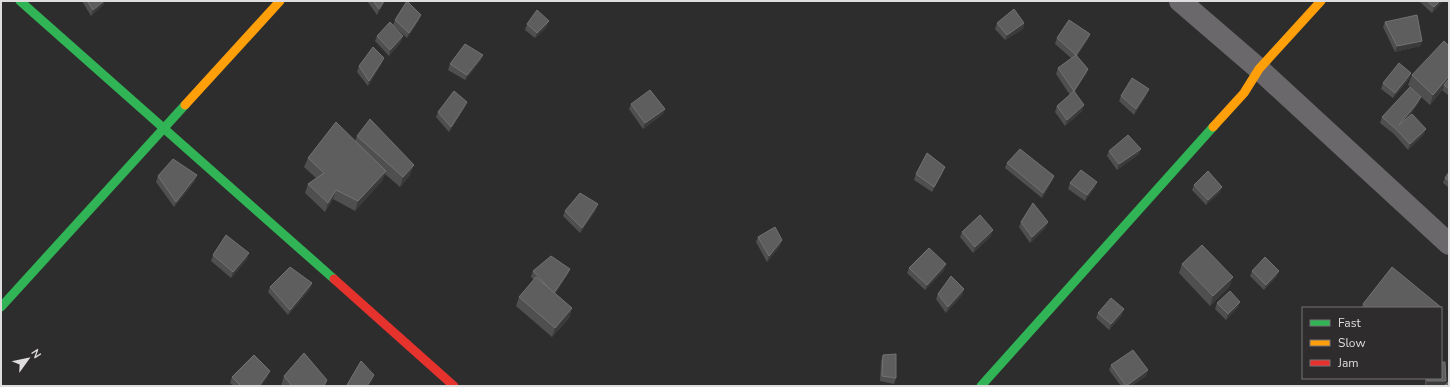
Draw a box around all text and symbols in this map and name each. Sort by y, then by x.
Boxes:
legend [1302,307,1442,379]
text: Fast [1338,315,1361,331]
text: Slow [1338,335,1366,351]
north arrow [8,339,48,379]
text: N [27,346,44,361]
text: Jam [1337,355,1359,371]

